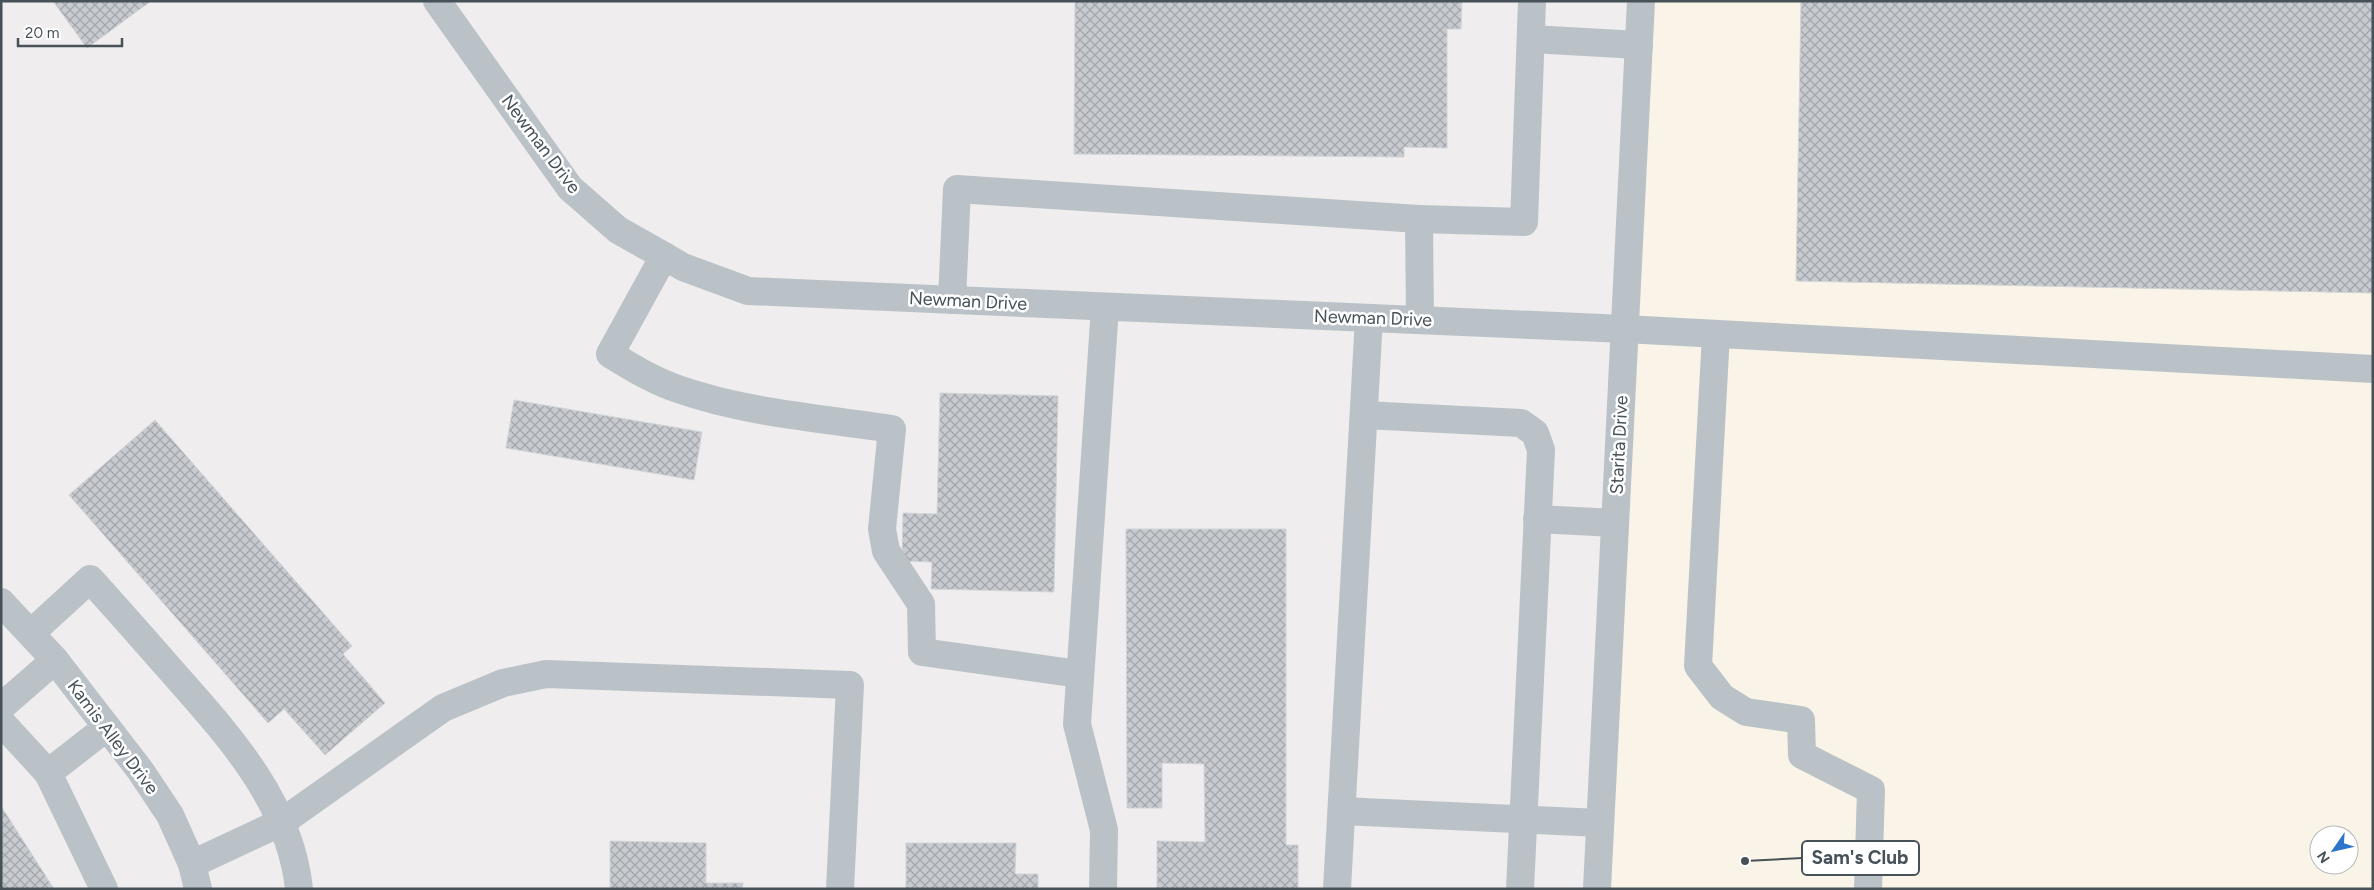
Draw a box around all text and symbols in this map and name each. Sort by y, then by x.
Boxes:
scale bar [18,15,121,47]
text: 20 m [25,24,59,42]
street label: Newman Drive [497,90,585,198]
street label: Newman Drive [908,287,1028,315]
street label: Newman Drive [1314,305,1433,331]
street label: Starita Drive [1605,395,1633,495]
street label: Kamis Alley Drive [63,675,163,799]
north arrow [2309,825,2359,875]
callout: Sam's Club [1802,841,1919,875]
text: Sam's Club [1812,846,1908,869]
text: N [2314,848,2334,866]

